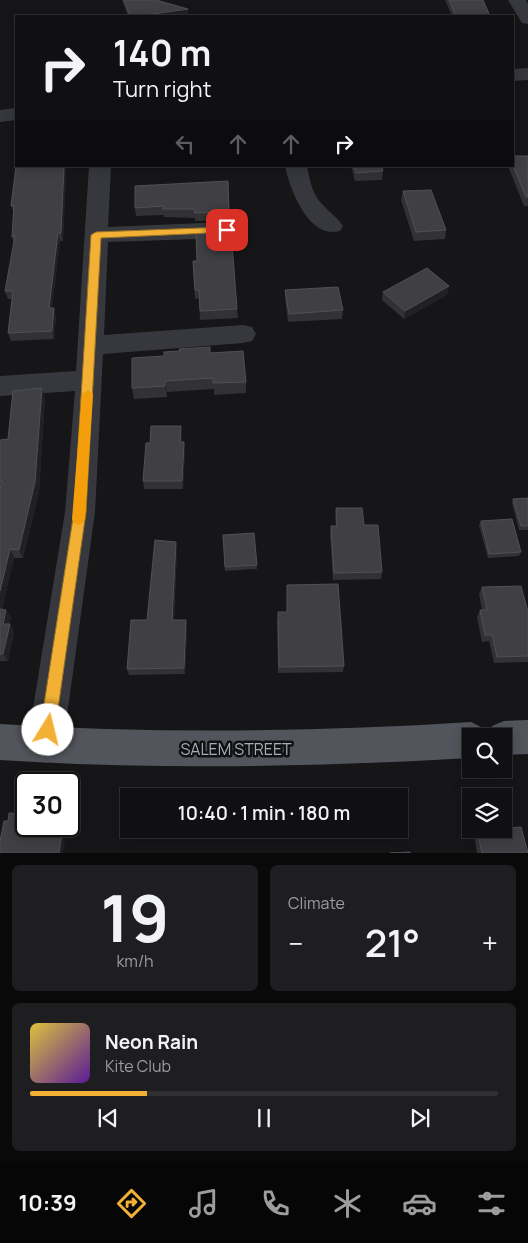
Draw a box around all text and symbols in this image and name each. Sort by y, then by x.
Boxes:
text: 140 m [113,29,211,77]
icon: right [30,35,95,100]
text: Turn right [113,74,211,104]
icon: left [171,130,199,158]
icon: ahead [224,130,252,158]
icon: ahead [277,130,305,158]
icon: right [330,130,358,158]
pin [206,209,248,251]
icon: arrive [213,216,241,244]
position arrow [21,703,73,755]
map controls [462,728,512,838]
button: search [462,728,512,778]
street label: SALEM STREET [180,738,292,760]
speed limit sign: 30 [15,772,80,837]
button: layers [462,788,512,838]
text: 10:40 · 1 min · 180 m [178,800,350,826]
text: 19 [101,873,169,962]
text: Climate [288,892,345,914]
text: 21° [365,916,420,968]
text: − [288,924,303,962]
text: + [482,924,498,962]
text: km/h [116,950,154,972]
text: Neon Rain [105,1029,198,1055]
text: Kite Club [105,1055,171,1077]
icon: previous [94,1104,122,1132]
icon: pause [250,1104,278,1132]
icon: next [406,1104,434,1132]
icon: directions [114,1186,149,1221]
icon: music [186,1186,221,1221]
icon: phone [258,1186,293,1221]
icon: climate [330,1186,365,1221]
icon: car [402,1186,437,1221]
icon: filters [474,1186,509,1221]
text: 10:39 [19,1188,77,1218]

